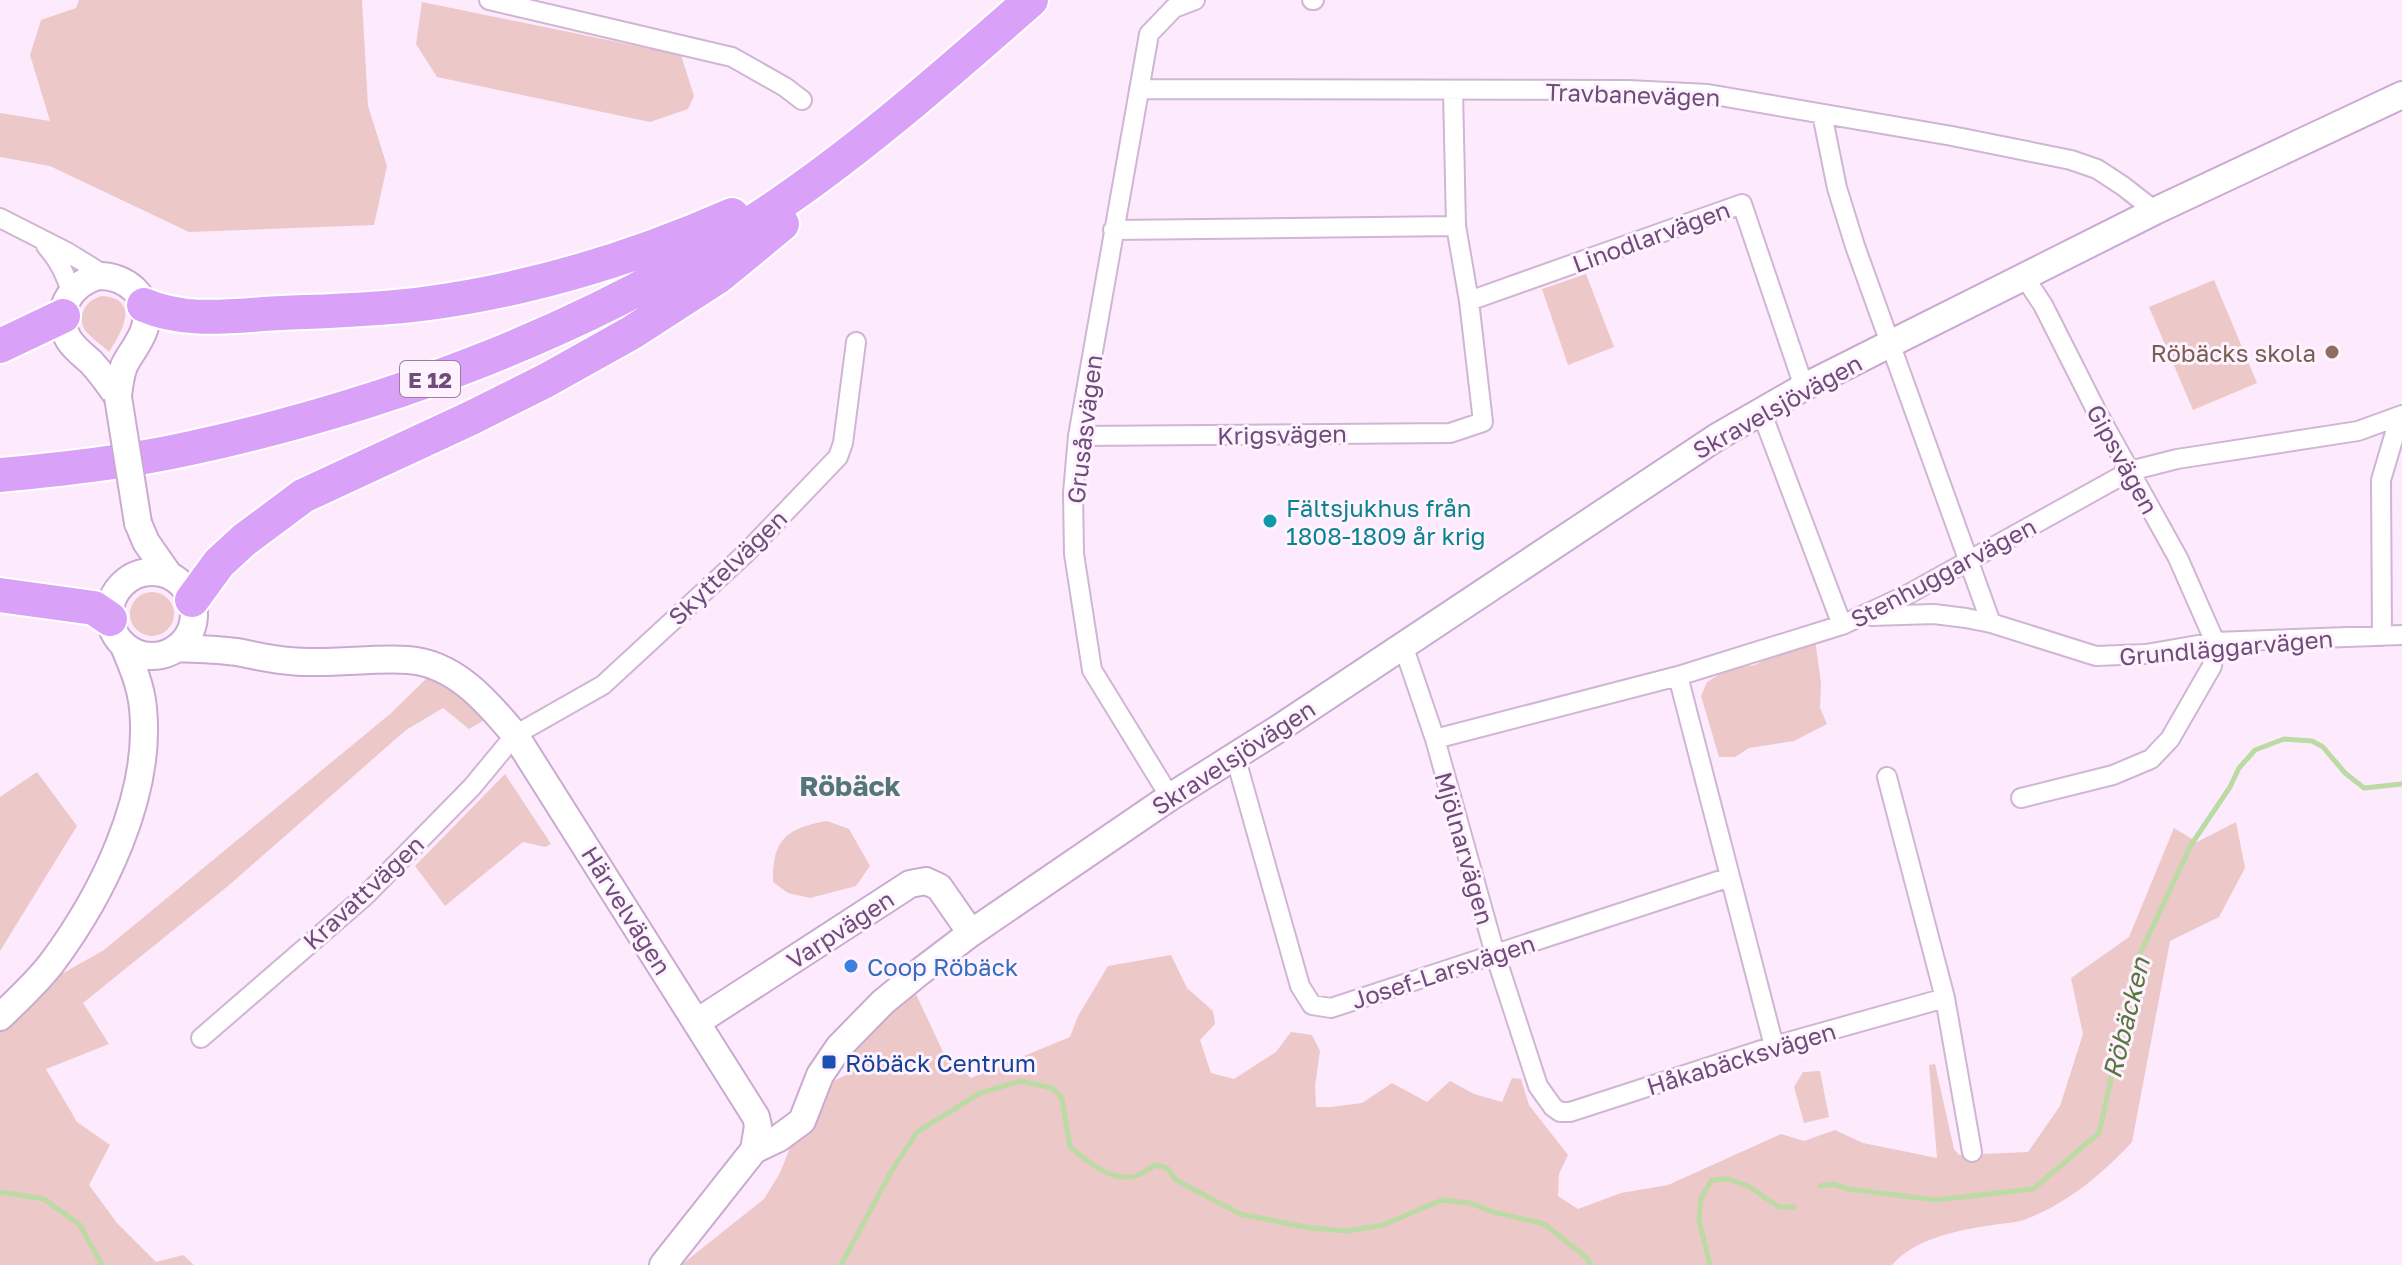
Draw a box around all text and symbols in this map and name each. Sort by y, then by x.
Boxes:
street label: Travbanevägen [1545,76,1721,112]
street label: Linodlarvägen [1568,194,1734,278]
place label: Röbäcks skola [2150,338,2316,367]
marker: Röbäcks skola [2323,343,2341,361]
street label: Skravelsjövägen [1687,348,1867,464]
street label: Grusåsvägen [1060,353,1108,505]
road number: E 12 [400,361,460,397]
street label: Gipsvägen [2081,399,2165,519]
street label: Krigsvägen [1217,418,1347,450]
place label: Fältsjukhus från 1808-1809 år krig [1286,493,1486,550]
street label: Skyttelvägen [662,503,792,631]
street label: Stenhuggarvägen [1845,511,2041,633]
marker: Fältsjukhus från 1808-1809 år krig [1261,512,1279,530]
street label: Grundläggarvägen [2118,623,2334,671]
street label: Skravelsjövägen [1146,693,1320,821]
street label: Mjölnarvägen [1429,768,1501,928]
district label: Röbäck [799,769,901,802]
street label: Kravattvägen [297,829,429,955]
street label: Härvelvägen [576,840,678,980]
street label: Varpvägen [781,884,899,974]
street label: Josef-Larsvägen [1348,928,1538,1014]
place label: Coop Röbäck [867,952,1018,981]
water label: Röbäcken [2096,954,2156,1081]
marker: Coop Röbäck [842,957,860,975]
street label: Håkabäcksvägen [1643,1015,1839,1101]
place label: Röbäck Centrum [845,1048,1036,1077]
marker: Röbäck Centrum [820,1053,838,1071]

